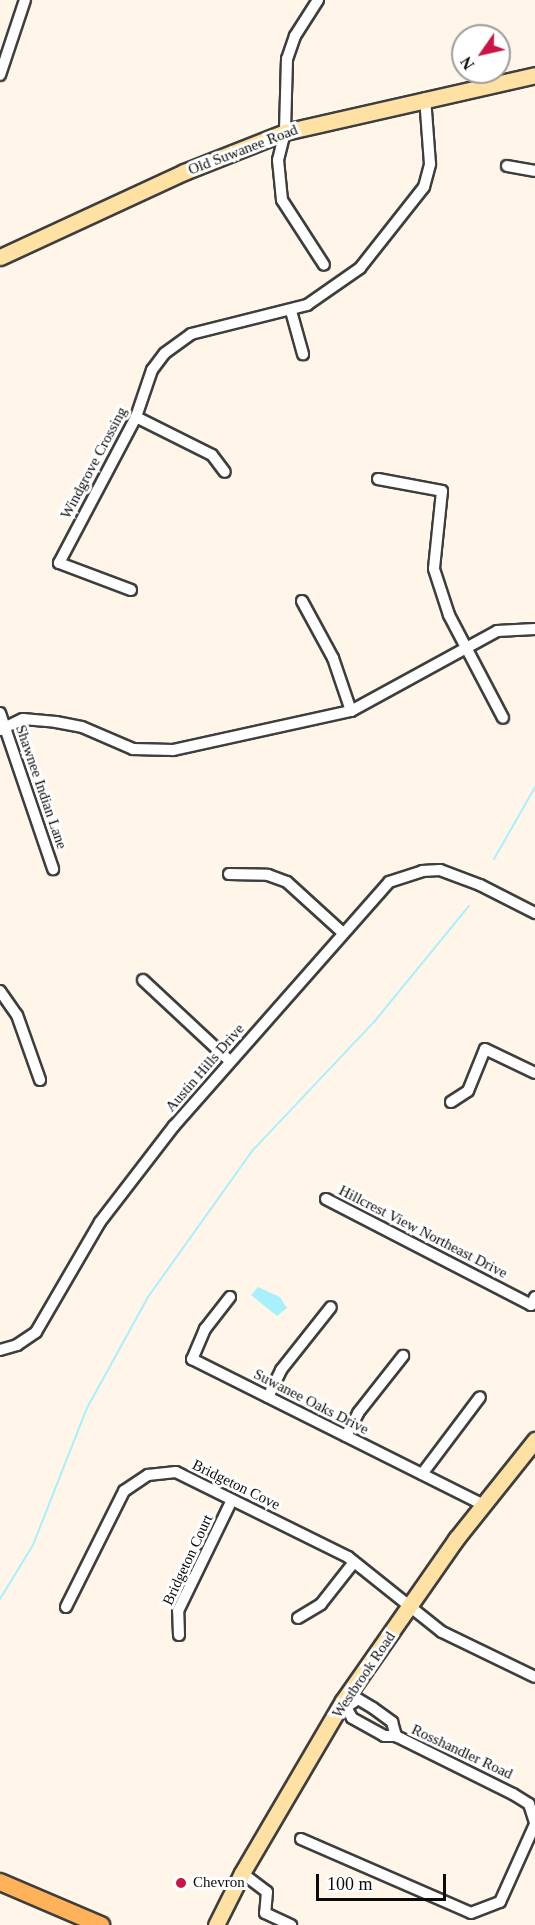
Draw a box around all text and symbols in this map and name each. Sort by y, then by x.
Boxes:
north arrow [451,24,511,84]
text: N [457,54,478,73]
street label: Old Suwanee Road [186,121,300,179]
street label: Windgrove Crossing [57,404,131,522]
street label: Shawnee Indian Lane [11,723,71,851]
street label: Austin Hills Drive [162,1020,248,1116]
street label: Hillcrest View Northeast Drive [336,1182,510,1282]
street label: Suwanee Oaks Drive [251,1365,371,1439]
street label: Bridgeton Cove [189,1456,283,1514]
street label: Bridgeton Court [159,1512,217,1608]
street label: Westbrook Road [329,1629,399,1721]
street label: Rosshandler Road [409,1721,515,1783]
scale bar [319,1862,450,1900]
place label: Chevron [193,1874,245,1892]
text: 100 m [327,1874,373,1894]
marker: Chevron [174,1876,188,1890]

